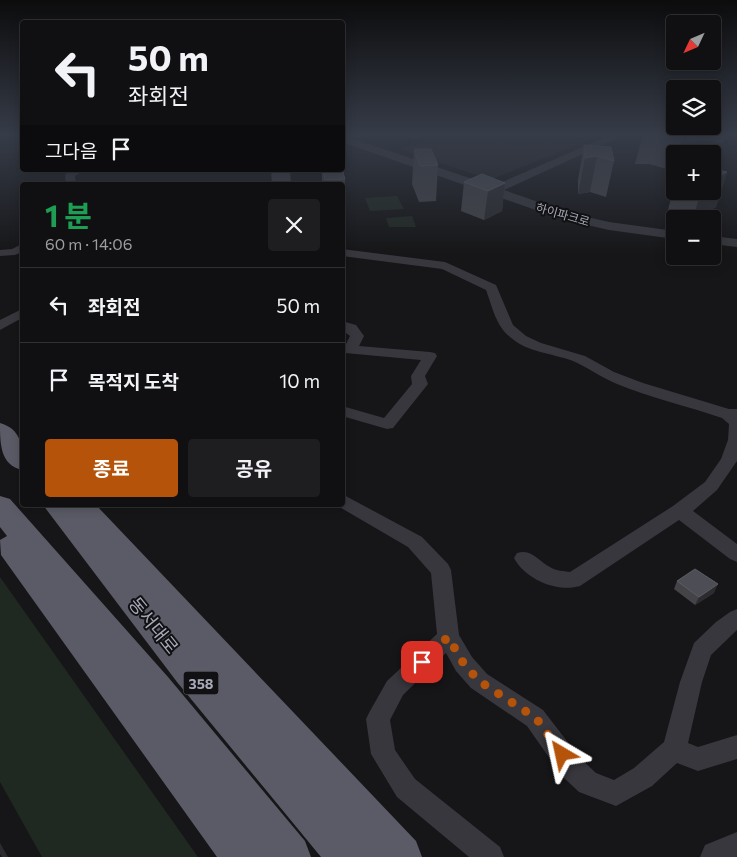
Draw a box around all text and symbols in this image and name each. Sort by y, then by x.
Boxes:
north arrow [666,15,721,70]
map controls [666,15,721,265]
text: 50 m [128,35,209,78]
icon: left [45,40,110,105]
button: layers [666,80,721,135]
text: 좌회전 [128,82,189,109]
icon: arrive [107,135,135,163]
text: 그다음 [45,139,97,162]
button: + [666,145,721,200]
text: 1 분 [45,196,92,233]
button: close [268,199,320,251]
street label: 하이파크로 [535,200,591,228]
button: − [666,210,721,265]
text: 60 m · 14:06 [45,234,132,253]
icon: left [45,291,73,319]
text: 50 m [276,294,320,317]
text: 좌회전 [88,295,140,318]
icon: arrive [45,366,73,394]
text: 10 m [279,369,320,392]
text: 목적지 도착 [88,370,179,393]
button: 종료 [45,439,178,497]
button: 공유 [188,439,320,497]
street label: 동서대로 [125,592,183,658]
pin [401,641,443,683]
icon: arrive [408,648,436,676]
road number: 358 [184,671,218,694]
position arrow [535,727,587,779]

